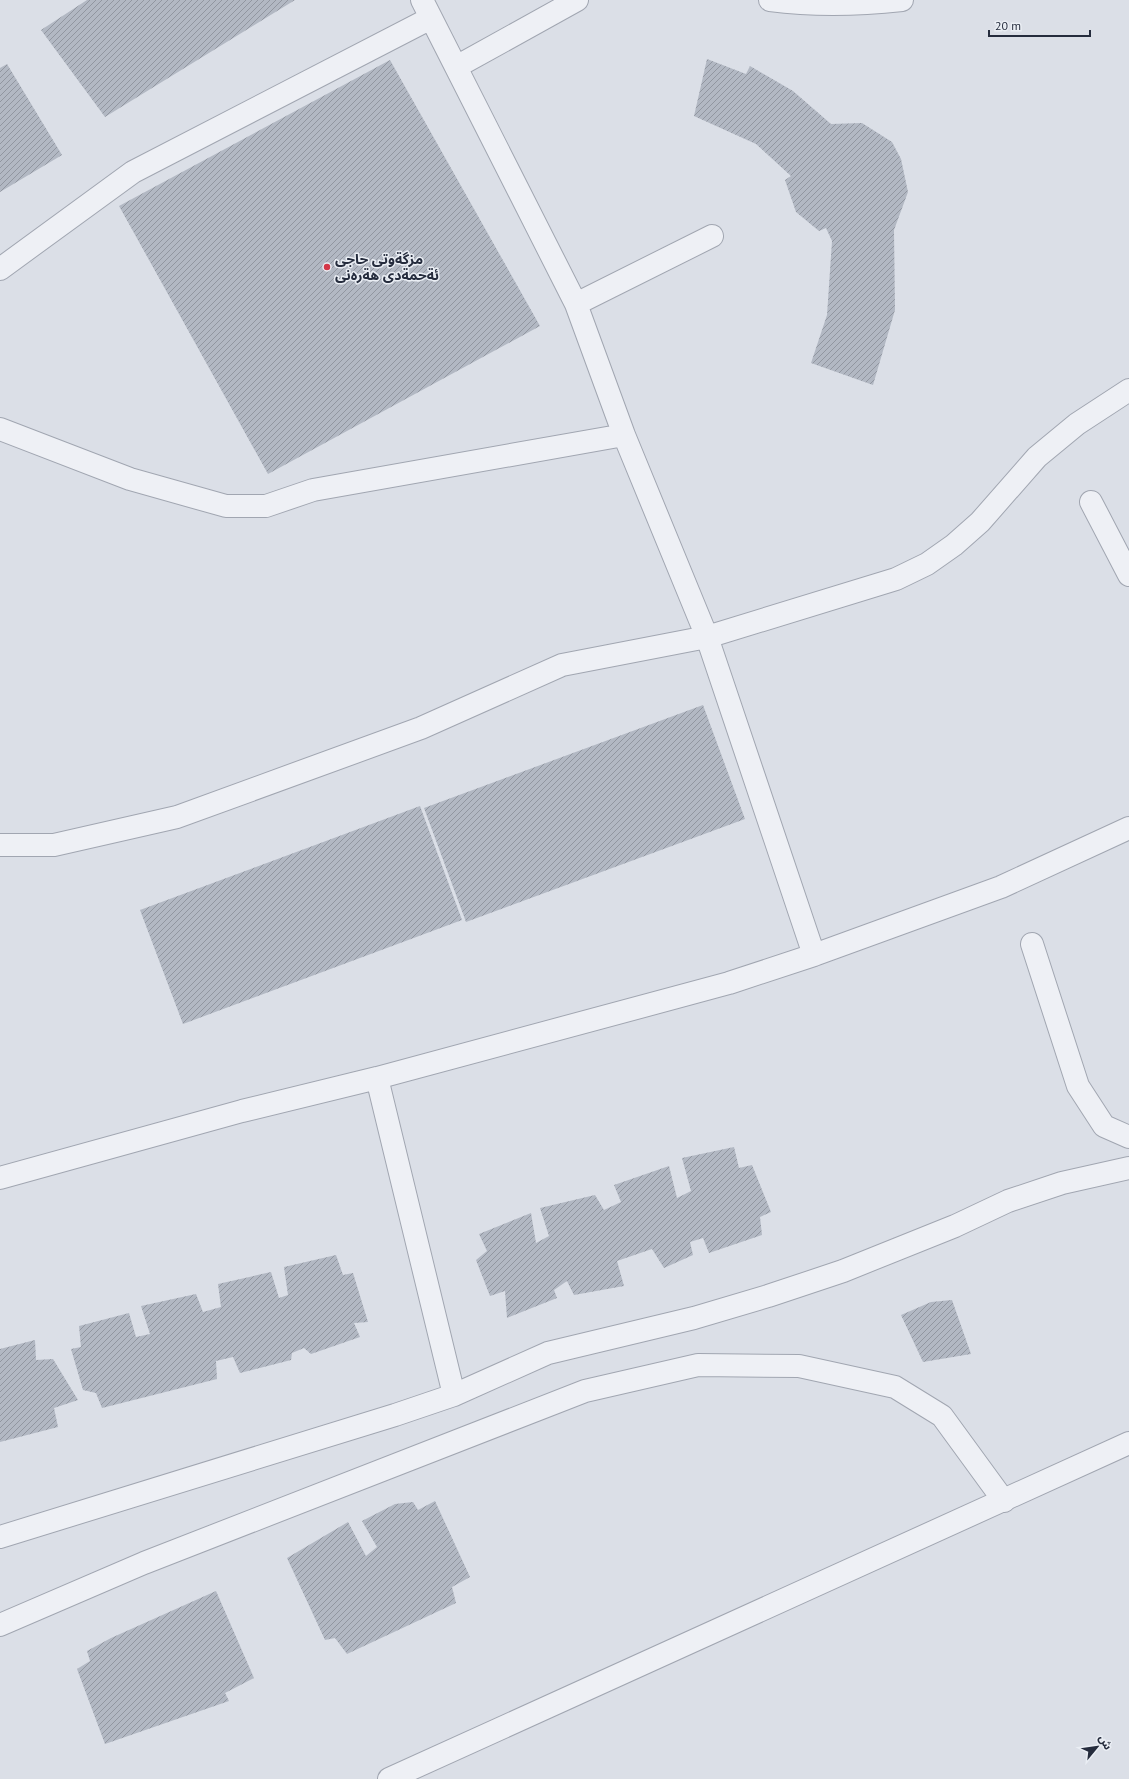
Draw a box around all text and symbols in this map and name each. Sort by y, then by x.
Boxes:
scale bar [989,12,1090,38]
text: 20 m [995,18,1021,33]
place label: مزگةوتی حاجی ئةحمةدی هةرەنی [335,250,439,284]
marker: مزگةوتی حاجی ئةحمةدی هةرەنی [322,262,332,272]
north arrow [1077,1727,1117,1767]
text: ش [1096,1732,1116,1752]

